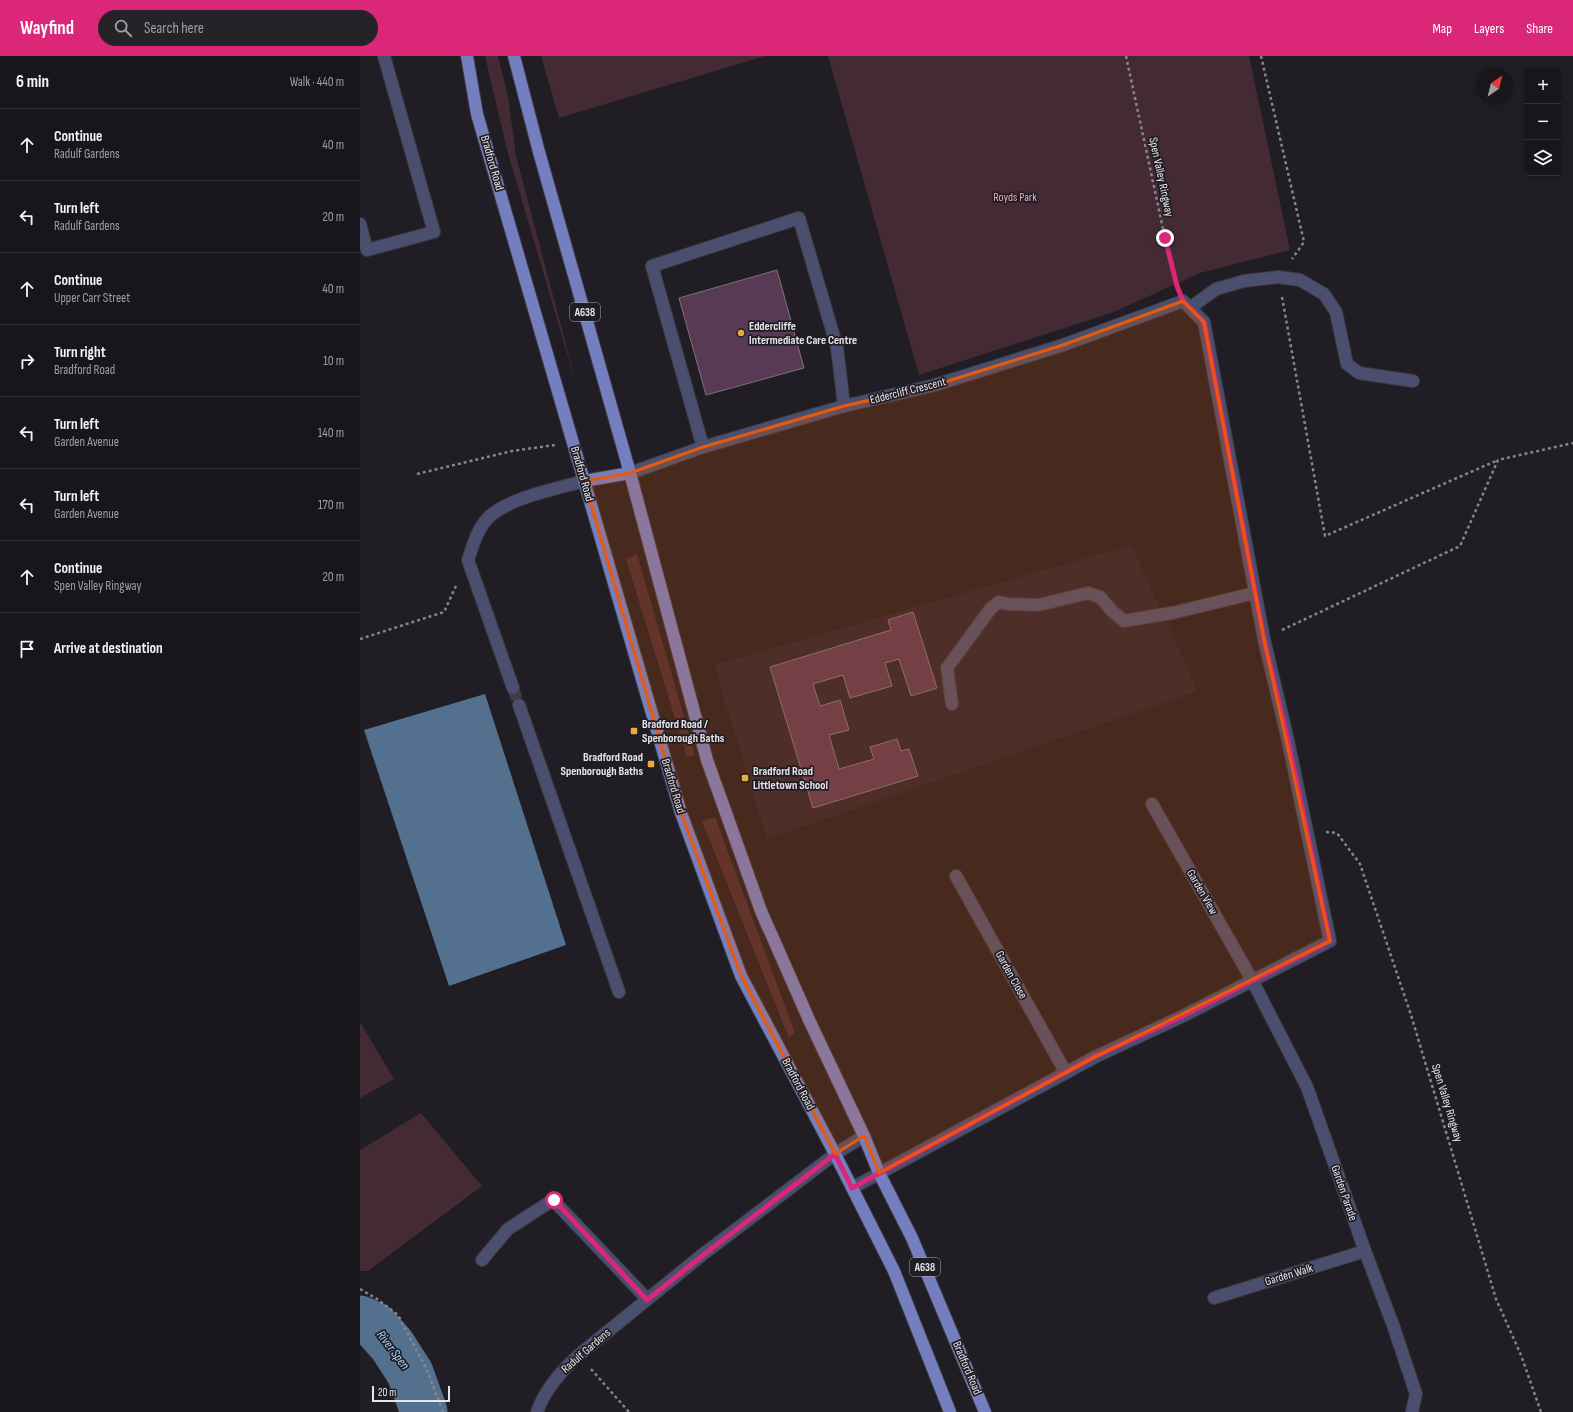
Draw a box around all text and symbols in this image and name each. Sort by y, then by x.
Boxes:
search box [98,10,378,46]
text: Wayfind [20,17,74,40]
icon: search [112,17,134,39]
text: Search here [144,19,204,38]
text: Map [1432,20,1452,37]
text: Layers [1474,20,1504,37]
text: Share [1526,20,1553,37]
north arrow [1477,68,1513,104]
map controls [1525,68,1561,176]
button: + [1525,68,1561,104]
text: 6 min [16,72,49,92]
text: Walk · 440 m [290,74,344,90]
button: − [1525,104,1561,140]
text: Continue [54,127,103,146]
icon: ahead [16,134,38,156]
street label: Bradford Road [477,134,507,192]
street label: Spen Valley Ringway [1145,136,1177,218]
text: 40 m [322,137,344,153]
button: layers [1525,140,1561,176]
text: Radulf Gardens [54,146,120,162]
park label: Royds Park [993,190,1037,205]
text: Turn left [54,199,99,218]
icon: left [16,206,38,228]
text: 20 m [322,209,344,225]
text: Radulf Gardens [54,218,120,234]
route end [1156,229,1174,247]
text: Continue [54,271,103,290]
icon: ahead [16,278,38,300]
text: 40 m [322,281,344,297]
text: Upper Carr Street [54,290,130,306]
road number: A638 [570,303,600,321]
place label: Eddercliffe Intermediate Care Centre [749,319,857,348]
marker: Eddercliffe Intermediate Care Centre [736,328,746,338]
text: Turn right [54,343,106,362]
icon: right [16,350,38,372]
text: 10 m [323,353,344,369]
text: Bradford Road [54,362,115,378]
street label: Eddercliff Crescent [868,374,948,408]
text: Turn left [54,415,99,434]
icon: left [16,422,38,444]
text: 140 m [318,425,344,441]
text: Garden Avenue [54,434,119,450]
street label: Bradford Road [567,445,597,503]
text: Turn left [54,487,99,506]
icon: left [16,494,38,516]
text: 170 m [318,497,344,513]
text: Garden Avenue [54,506,119,522]
text: Continue [54,559,103,578]
icon: ahead [16,566,38,588]
text: 20 m [322,569,344,585]
text: Spen Valley Ringway [54,578,141,594]
icon: arrive [16,638,38,660]
text: Arrive at destination [54,639,163,658]
place label: Bradford Road / Spenborough Baths [642,717,725,746]
marker: Bradford Road / Spenborough Baths [629,726,639,736]
place label: Bradford Road Spenborough Baths [561,750,643,779]
street label: Bradford Road [658,757,688,815]
marker: Bradford Road Spenborough Baths [646,759,656,769]
place label: Bradford Road Littletown School [753,764,828,793]
marker: Bradford Road Littletown School [740,773,750,783]
street label: Garden View [1183,867,1221,918]
street label: Garden Close [992,948,1030,1002]
street label: Bradford Road [778,1056,818,1112]
street label: Spen Valley Ringway [1428,1062,1466,1144]
street label: Garden Parade [1327,1163,1361,1223]
route start [545,1191,563,1209]
road number: A638 [910,1258,940,1276]
street label: Garden Walk [1263,1260,1315,1289]
street label: Radulf Gardens [558,1325,614,1377]
water label: River Spen [373,1327,413,1373]
street label: Bradford Road [949,1339,985,1397]
scale bar [372,1384,450,1403]
text: 20 m [378,1386,396,1399]

